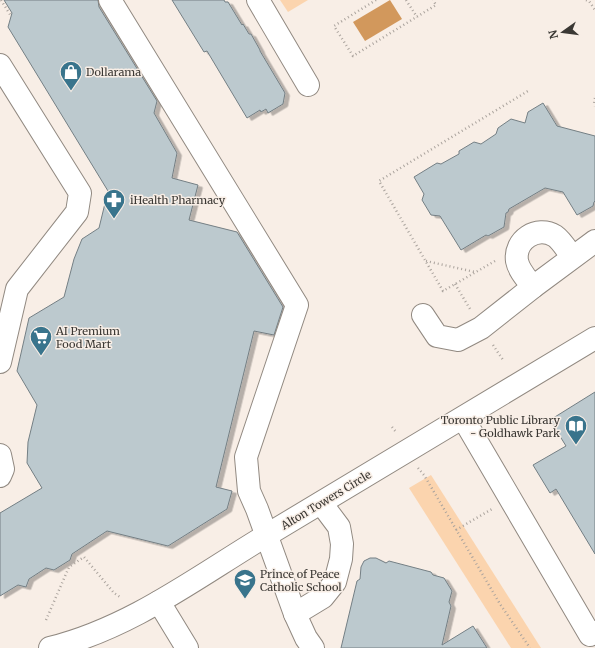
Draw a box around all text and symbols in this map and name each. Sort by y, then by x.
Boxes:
north arrow [543,12,583,52]
text: N [545,28,561,40]
shop icon: Dollarama [58,59,84,92]
place label: Dollarama [86,65,141,79]
pharmacy icon: iHealth Pharmacy [101,187,127,220]
place label: iHealth Pharmacy [130,193,226,207]
supermarket icon: AI Premium Food Mart [28,324,54,357]
place label: AI Premium Food Mart [55,324,120,351]
place label: Toronto Public Library - Goldhawk Park [441,413,561,440]
library icon: Toronto Public Library - Goldhawk Park [563,413,589,446]
street label: Alton Towers Circle [277,467,374,533]
school or university icon: Prince of Peace Catholic School [232,567,258,600]
place label: Prince of Peace Catholic School [260,567,342,594]

